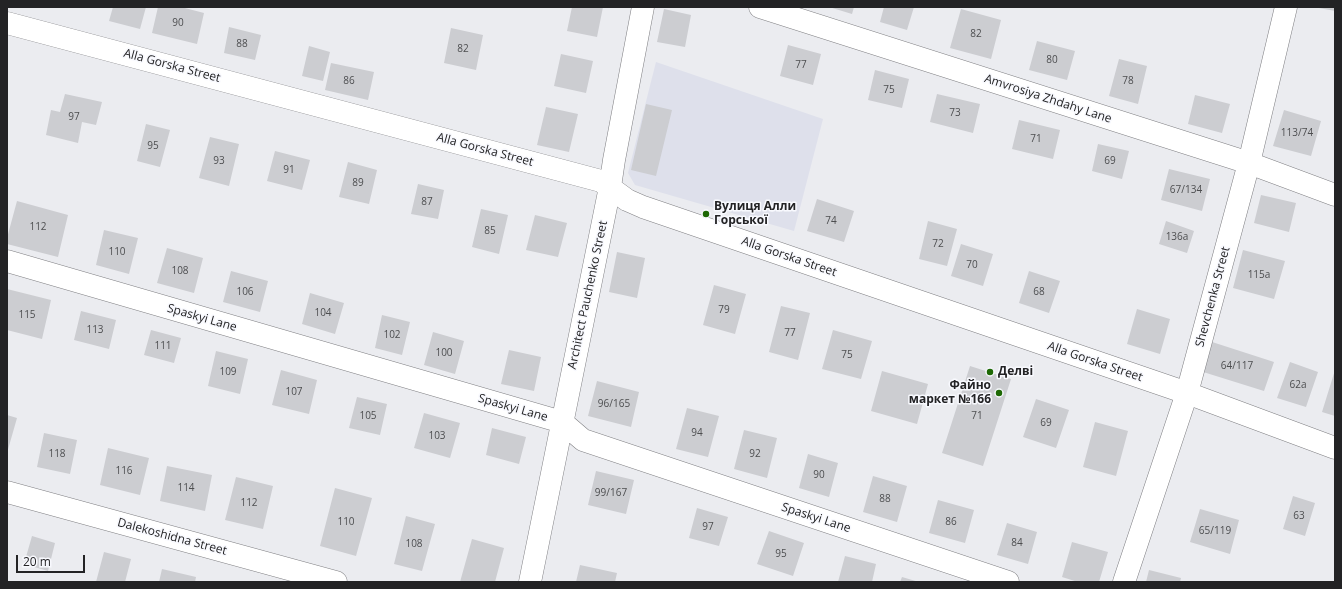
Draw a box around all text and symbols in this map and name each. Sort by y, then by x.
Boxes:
house number: 90 [172,17,184,29]
house number: 82 [970,28,982,40]
house number: 88 [236,38,248,50]
house number: 82 [457,43,469,55]
street label: Alla Gorska Street [122,46,222,86]
house number: 80 [1046,54,1058,66]
house number: 77 [795,59,807,71]
street label: Amvrosiya Zhdahy Lane [982,72,1114,126]
house number: 86 [343,75,355,87]
house number: 78 [1122,75,1134,87]
house number: 75 [883,84,895,96]
house number: 73 [949,107,961,119]
house number: 97 [68,111,80,123]
house number: 113/74 [1281,127,1313,139]
street label: Alla Gorska Street [435,130,535,170]
house number: 71 [1030,133,1042,145]
house number: 95 [147,140,159,152]
house number: 93 [213,155,225,167]
house number: 69 [1104,155,1116,167]
house number: 91 [283,164,295,176]
house number: 89 [352,177,364,189]
house number: 67/134 [1170,184,1202,196]
house number: 87 [421,196,433,208]
place label: Вулиця Алли Горської [714,200,796,228]
marker: Вулиця Алли Горської [701,209,711,219]
house number: 74 [825,215,837,227]
street label: Architect Pauchenko Street [565,219,611,371]
house number: 112 [29,221,47,233]
house number: 85 [484,225,496,237]
house number: 136а [1166,231,1188,243]
street label: Alla Gorska Street [740,234,838,280]
house number: 72 [932,238,944,250]
street label: Shevchenka Street [1193,245,1233,349]
house number: 110 [108,246,126,258]
house number: 70 [966,259,978,271]
house number: 108 [171,265,189,277]
house number: 115а [1248,269,1270,281]
house number: 106 [236,286,254,298]
house number: 68 [1033,286,1045,298]
street label: Spaskyi Lane [166,301,238,335]
house number: 79 [718,304,730,316]
house number: 104 [314,307,332,319]
house number: 115 [18,309,36,321]
house number: 113 [86,324,104,336]
house number: 77 [784,327,796,339]
house number: 102 [383,329,401,341]
street label: Alla Gorska Street [1046,339,1144,385]
house number: 111 [154,340,172,352]
house number: 100 [435,347,453,359]
house number: 75 [841,349,853,361]
house number: 64/117 [1221,360,1253,372]
place label: Делві [998,365,1033,379]
house number: 109 [219,366,237,378]
marker: Делві [985,367,995,377]
place label: Файно маркет №166 [909,379,991,407]
house number: 62а [1290,379,1306,391]
house number: 107 [285,386,303,398]
marker: Файно маркет №166 [994,388,1004,398]
street label: Spaskyi Lane [477,391,549,425]
house number: 96/165 [598,398,630,410]
house number: 105 [359,410,377,422]
house number: 71 [971,410,983,422]
house number: 69 [1040,417,1052,429]
house number: 94 [691,427,703,439]
house number: 103 [428,430,446,442]
house number: 118 [48,448,66,460]
house number: 92 [749,448,761,460]
house number: 116 [115,465,133,477]
house number: 90 [813,469,825,481]
house number: 114 [177,482,195,494]
house number: 99/167 [595,487,627,499]
house number: 88 [879,493,891,505]
house number: 112 [240,497,258,509]
street label: Spaskyi Lane [780,500,852,536]
house number: 63 [1293,510,1305,522]
street label: Dalekoshidna Street [116,515,228,559]
house number: 110 [337,516,355,528]
house number: 86 [945,516,957,528]
house number: 97 [702,521,714,533]
house number: 65/119 [1199,525,1231,537]
house number: 84 [1011,537,1023,549]
house number: 108 [405,538,423,550]
scale bar [18,547,87,573]
house number: 95 [775,548,787,560]
text: 20 m [23,553,51,570]

